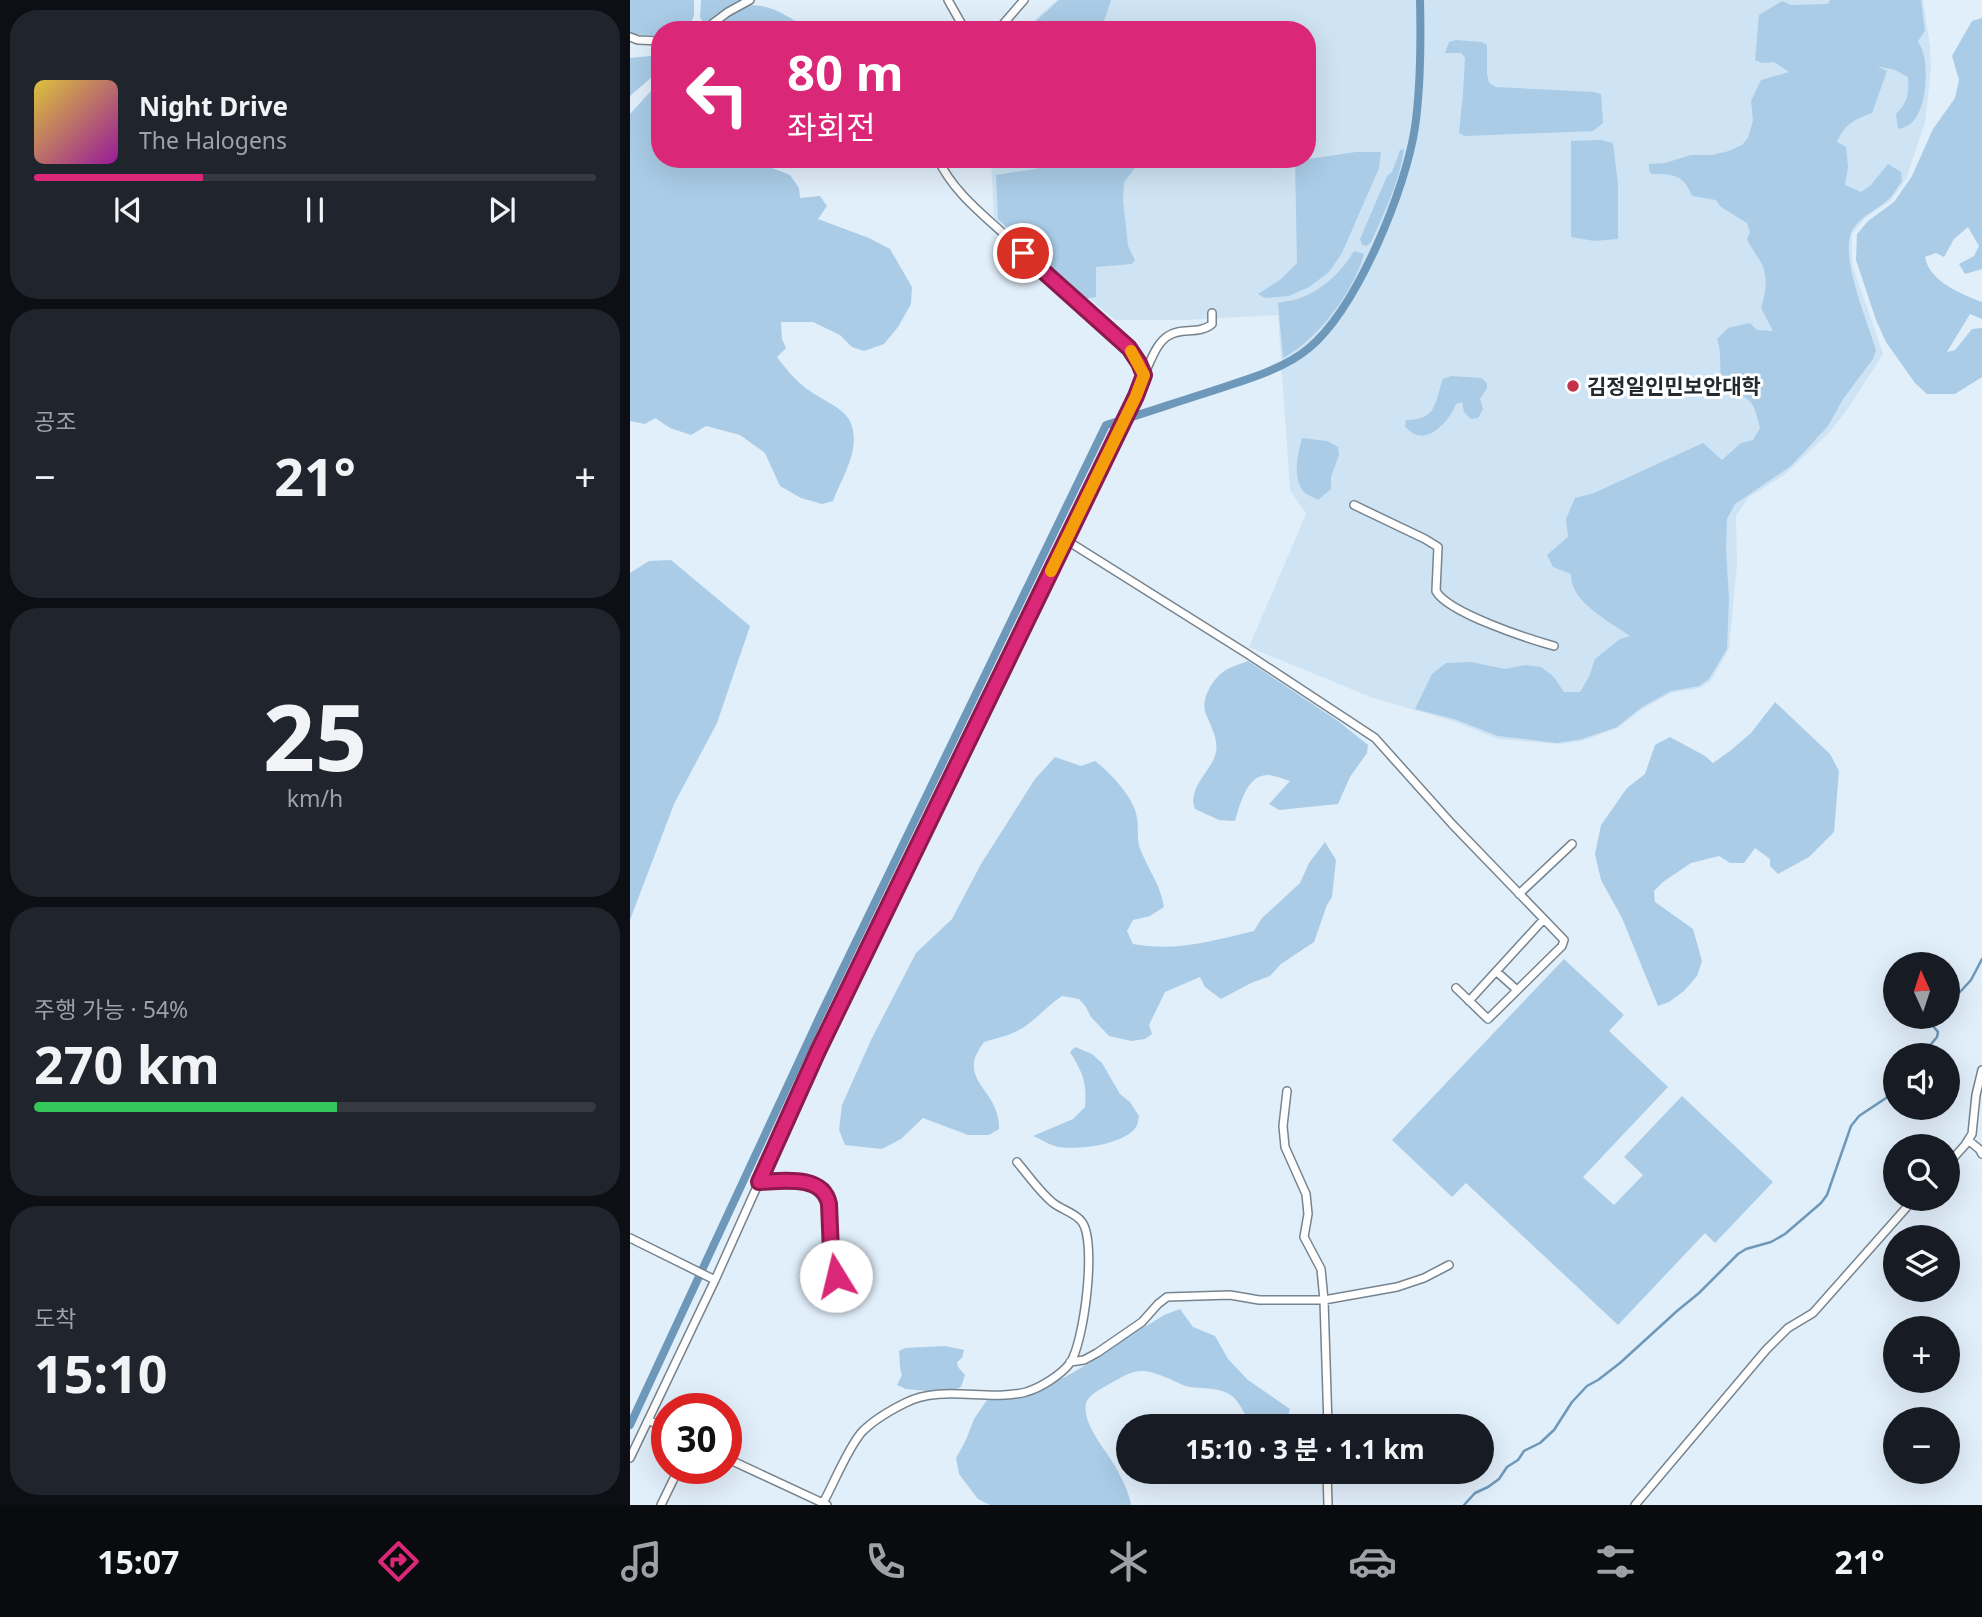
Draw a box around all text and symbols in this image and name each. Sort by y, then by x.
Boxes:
text: 80 m [787,39,904,105]
icon: left [672,49,763,140]
text: Night Drive [139,88,288,124]
text: 좌회전 [787,105,875,148]
text: The Halogens [139,124,287,156]
icon: previous [109,191,147,229]
icon: pause [296,191,334,229]
icon: next [483,191,521,229]
pin [993,223,1053,283]
icon: arrive [1004,234,1042,272]
place label: 김정일인민보안대학 [1587,372,1761,400]
marker: 김정일인민보안대학 [1565,378,1581,394]
text: 공조 [34,405,76,437]
text: 21° [274,440,356,511]
text: − [34,450,56,502]
text: + [574,450,596,502]
text: 25 [263,674,367,798]
text: km/h [287,782,343,814]
north arrow [1883,952,1960,1029]
map controls [1883,952,1960,1484]
text: 주행 가능 · 54% [34,993,188,1025]
text: 270 km [34,1028,220,1099]
button: sound [1883,1043,1960,1120]
button: search [1883,1134,1960,1211]
button: layers [1883,1225,1960,1302]
position arrow [799,1239,873,1313]
text: 도착 [34,1302,76,1334]
button: + [1883,1316,1960,1393]
text: 15:10 [34,1337,168,1408]
speed limit sign: 30 [651,1393,742,1484]
button: − [1883,1407,1960,1484]
text: 15:10 · 3 분 · 1.1 km [1185,1431,1425,1467]
icon: directions [374,1537,423,1586]
icon: music [617,1537,666,1586]
icon: phone [861,1537,910,1586]
icon: climate [1104,1537,1153,1586]
icon: car [1348,1537,1397,1586]
icon: filters [1591,1537,1640,1586]
text: 15:07 [97,1540,179,1583]
text: 21° [1835,1540,1885,1583]

